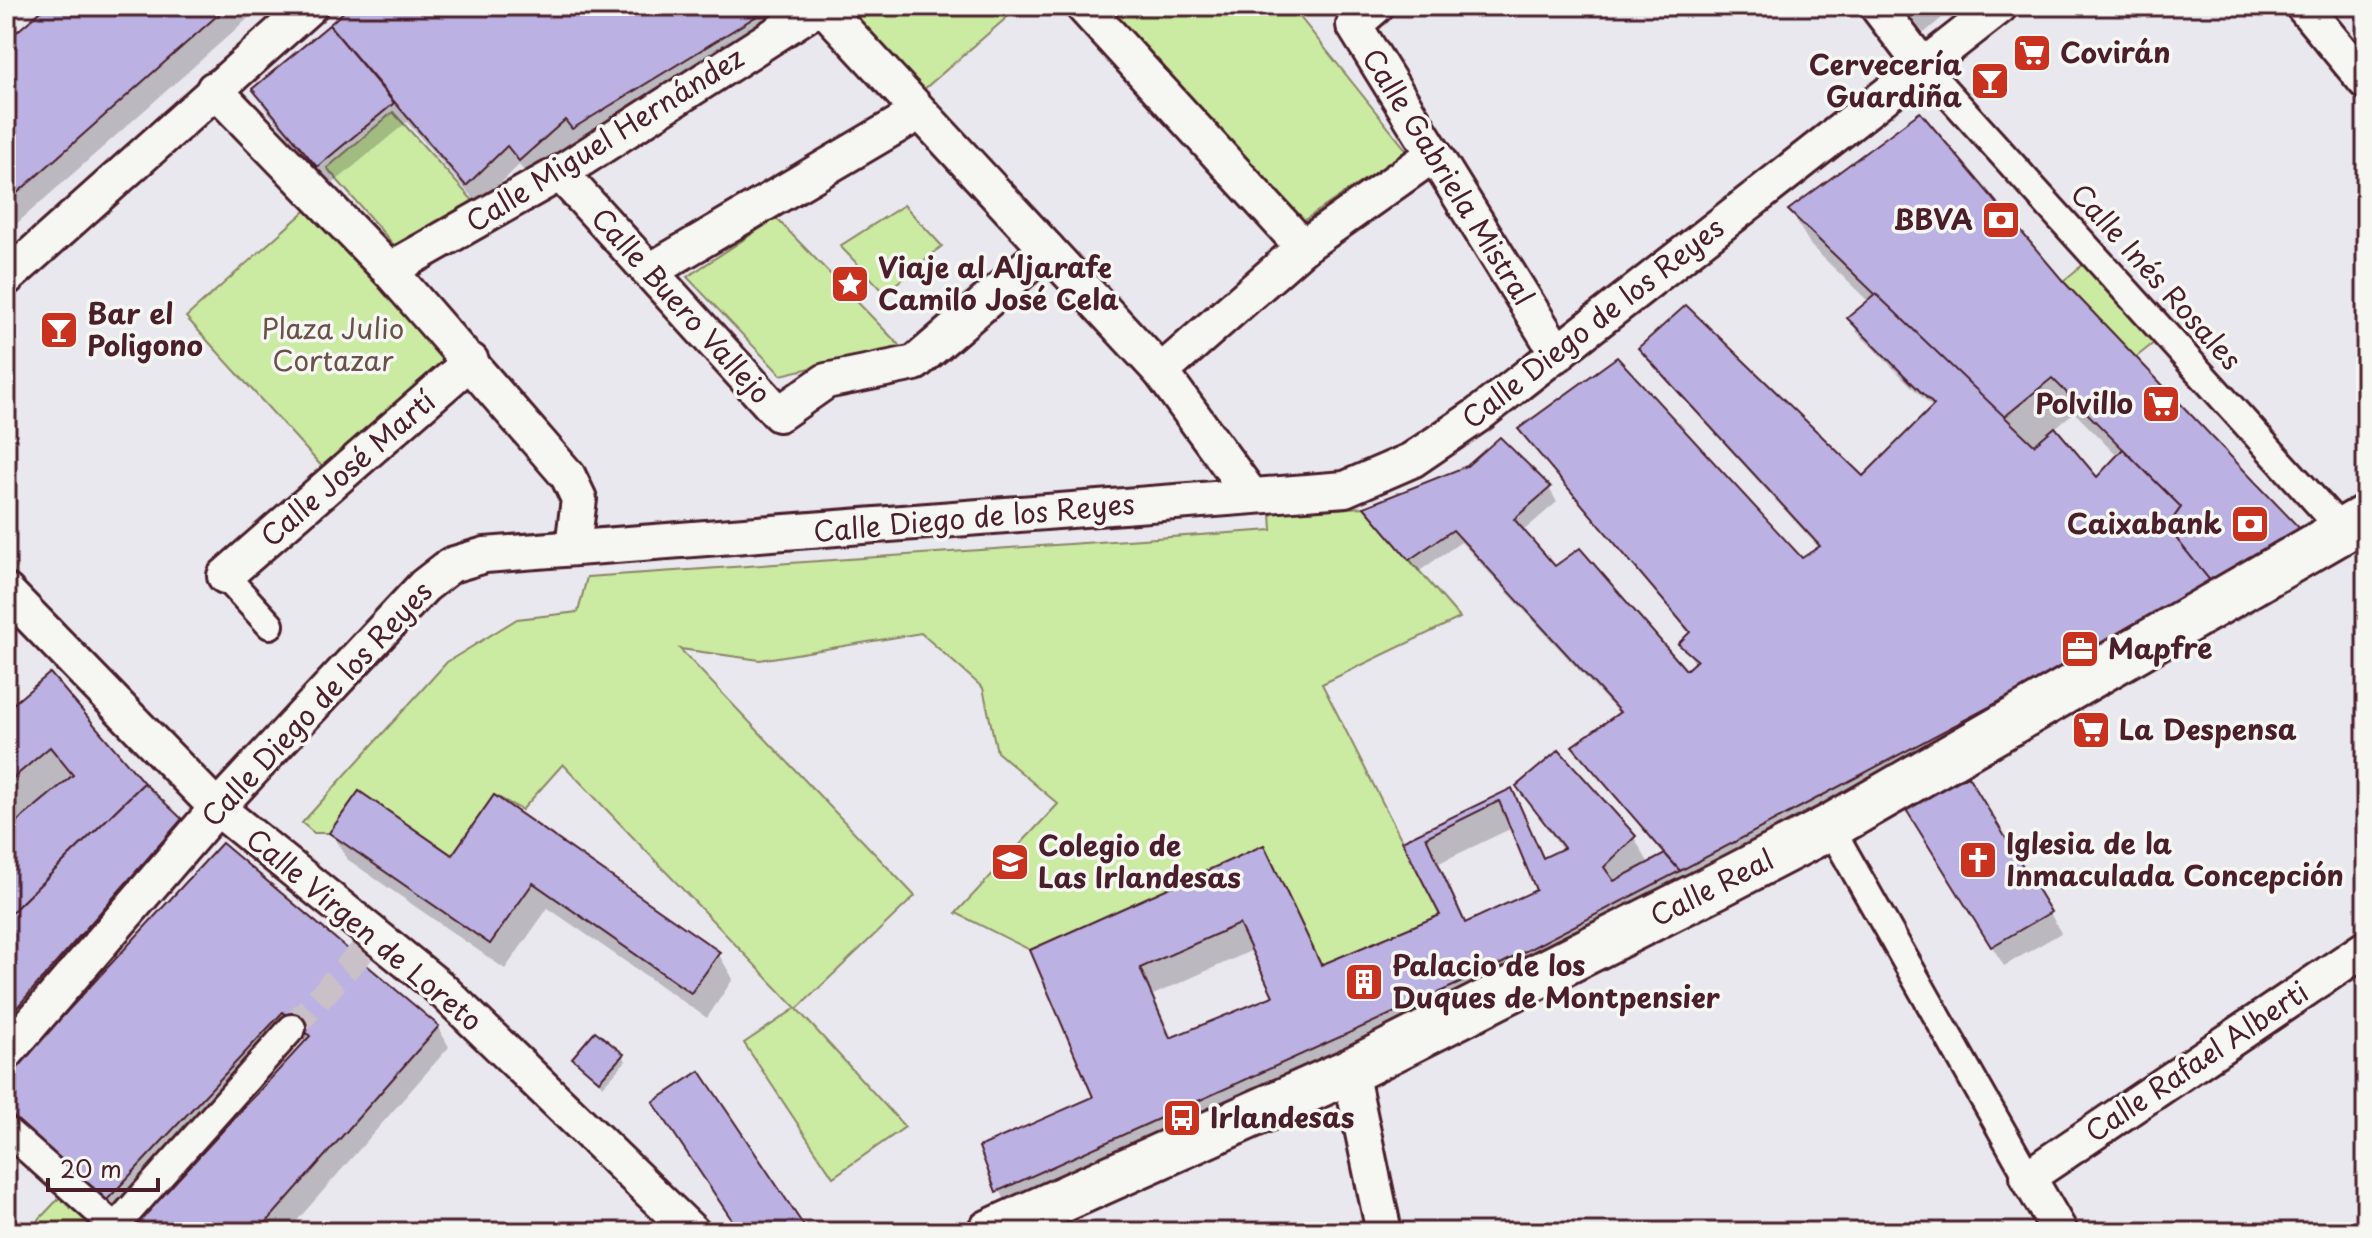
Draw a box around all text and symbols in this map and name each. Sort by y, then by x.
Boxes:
place label: Covirán [2060,30,2171,73]
supermarket icon: Covirán [2011,32,2053,74]
street label: Calle Miguel Hernández [457,35,752,242]
street label: Calle Gabriela Mistral [1353,39,1546,313]
place label: Cervecería Guardiña [1809,42,1963,117]
bar icon: Cervecería Guardiña [1969,60,2011,102]
street label: Calle Inés Rosales [2061,173,2253,379]
street label: Calle Buero Vallejo [582,197,782,413]
place label: BBVA [1893,197,1973,240]
bank icon: BBVA [1980,199,2022,241]
street label: Calle Diego de los Reyes [1452,206,1732,438]
place label: Viaje al Aljarafe Camilo José Cela [878,245,1119,320]
place icon: Viaje al Aljarafe Camilo José Cela [829,263,871,305]
place label: Bar el Poligono [87,291,203,366]
park label: Plaza Julio Cortazar [262,306,404,381]
bar icon: Bar el Poligono [38,309,80,351]
street label: Calle José Martí [250,380,444,556]
place label: Polvillo [2035,381,2133,424]
supermarket icon: Polvillo [2140,383,2182,425]
street label: Calle Diego de los Reyes [811,481,1136,552]
place label: Caixabank [2067,501,2222,544]
bank icon: Caixabank [2229,503,2271,545]
street label: Calle Diego de los Reyes [190,570,442,836]
place label: Mapfre [2108,626,2213,669]
office icon: Mapfre [2059,628,2101,670]
place label: La Despensa [2119,707,2297,750]
supermarket icon: La Despensa [2070,709,2112,751]
street label: Calle Virgen de Loreto [237,817,493,1041]
place label: Iglesia de la Inmaculada Concepción [2006,821,2344,896]
place label: Colegio de Las Irlandesas [1038,823,1241,898]
street label: Calle Real [1642,837,1781,936]
church icon: Iglesia de la Inmaculada Concepción [1957,839,1999,881]
school or university icon: Colegio de Las Irlandesas [989,841,1031,883]
place label: Palacio de los Duques de Montpensier [1392,943,1721,1018]
building icon: Palacio de los Duques de Montpensier [1343,961,1385,1003]
street label: Calle Rafael Alberti [2076,970,2317,1152]
place label: Irlandesas [1210,1095,1355,1138]
bus stop icon: Irlandesas [1161,1097,1203,1139]
scale bar [48,1142,158,1192]
text: 20 m [60,1150,122,1186]

